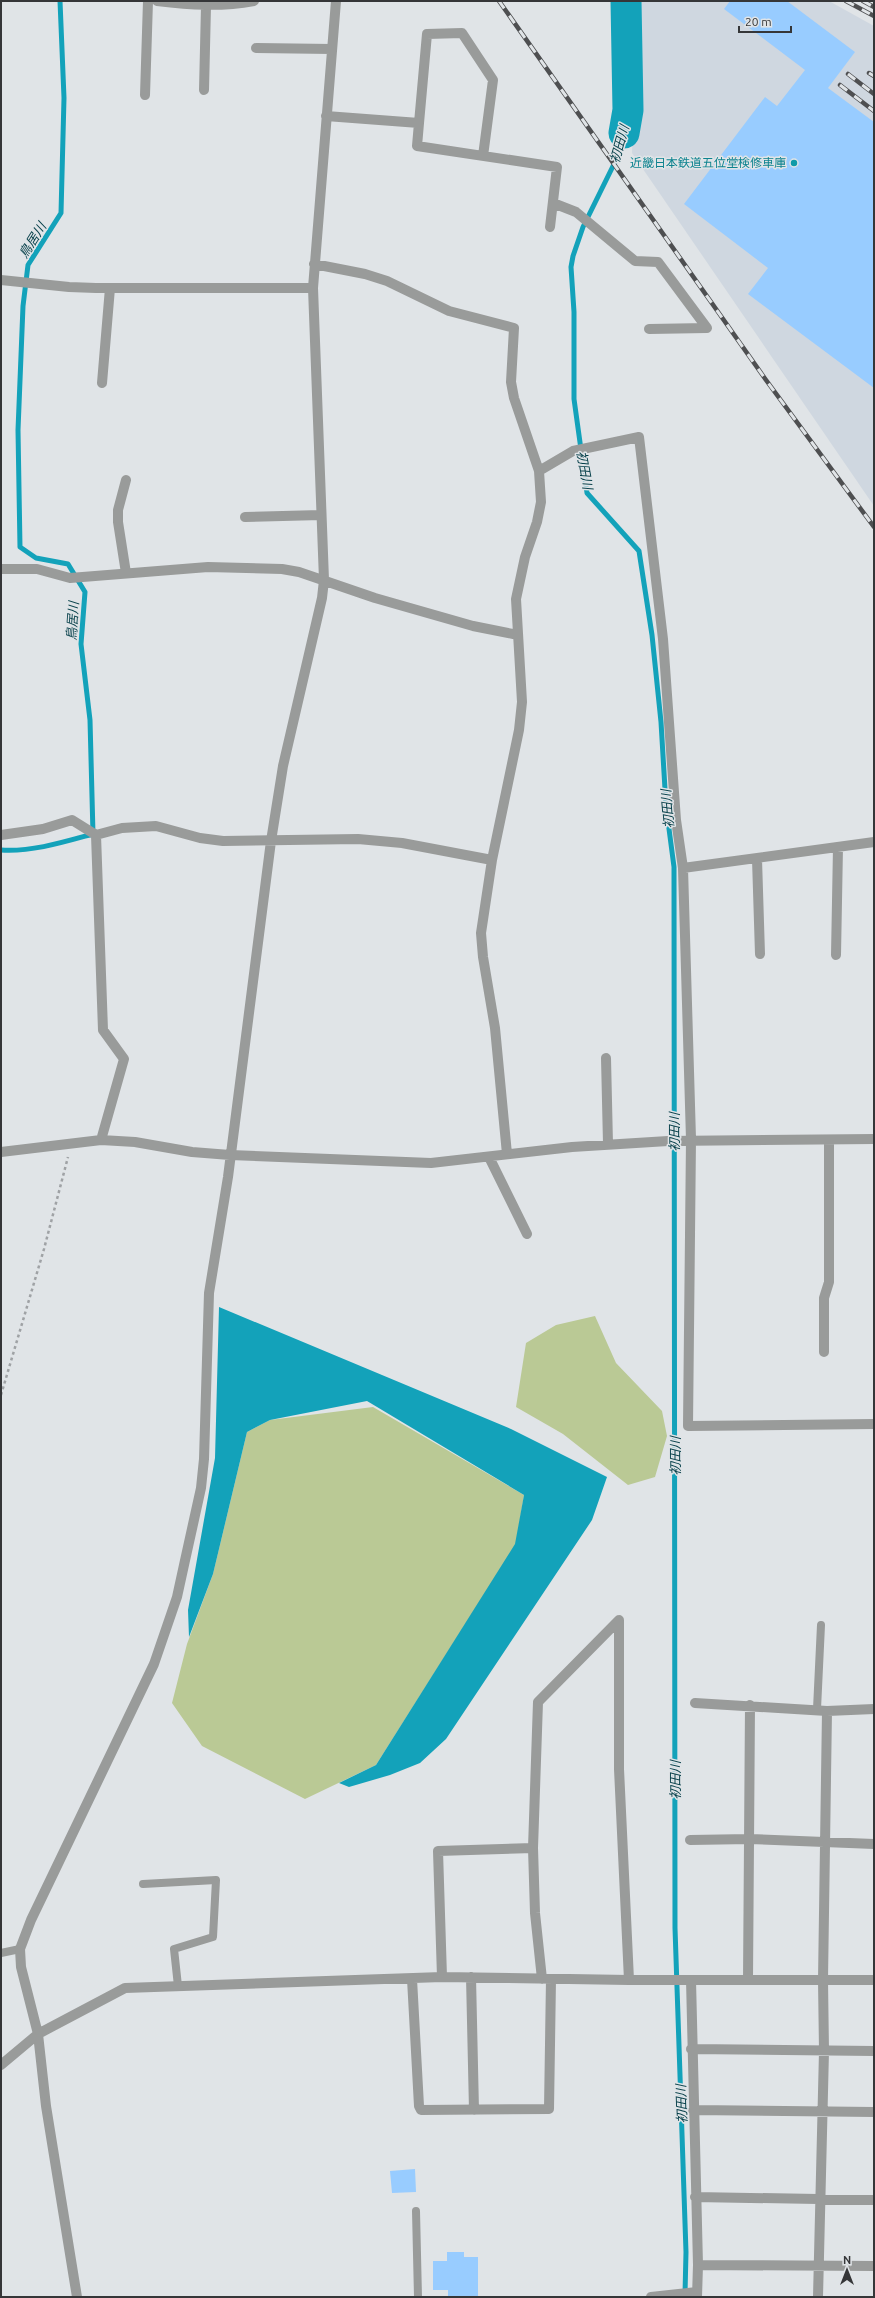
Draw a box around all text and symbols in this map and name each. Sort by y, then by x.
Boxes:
scale bar [739,8,791,34]
text: 20 m [745,15,772,28]
water label: 初田川 [607,121,632,165]
place label: 近畿日本鉄道五位堂検修車庫 [630,156,786,169]
marker: 近畿日本鉄道五位堂検修車庫 [789,158,799,168]
water label: 鳥居川 [16,218,49,260]
water label: 初田川 [575,450,596,492]
water label: 鳥居川 [64,599,80,641]
water label: 初田川 [658,787,676,829]
water label: 初田川 [667,1111,681,1152]
water label: 初田川 [668,1435,682,1476]
water label: 初田川 [668,1759,682,1800]
water label: 初田川 [673,2082,689,2124]
north arrow [827,2250,867,2290]
text: N [843,2254,851,2266]

